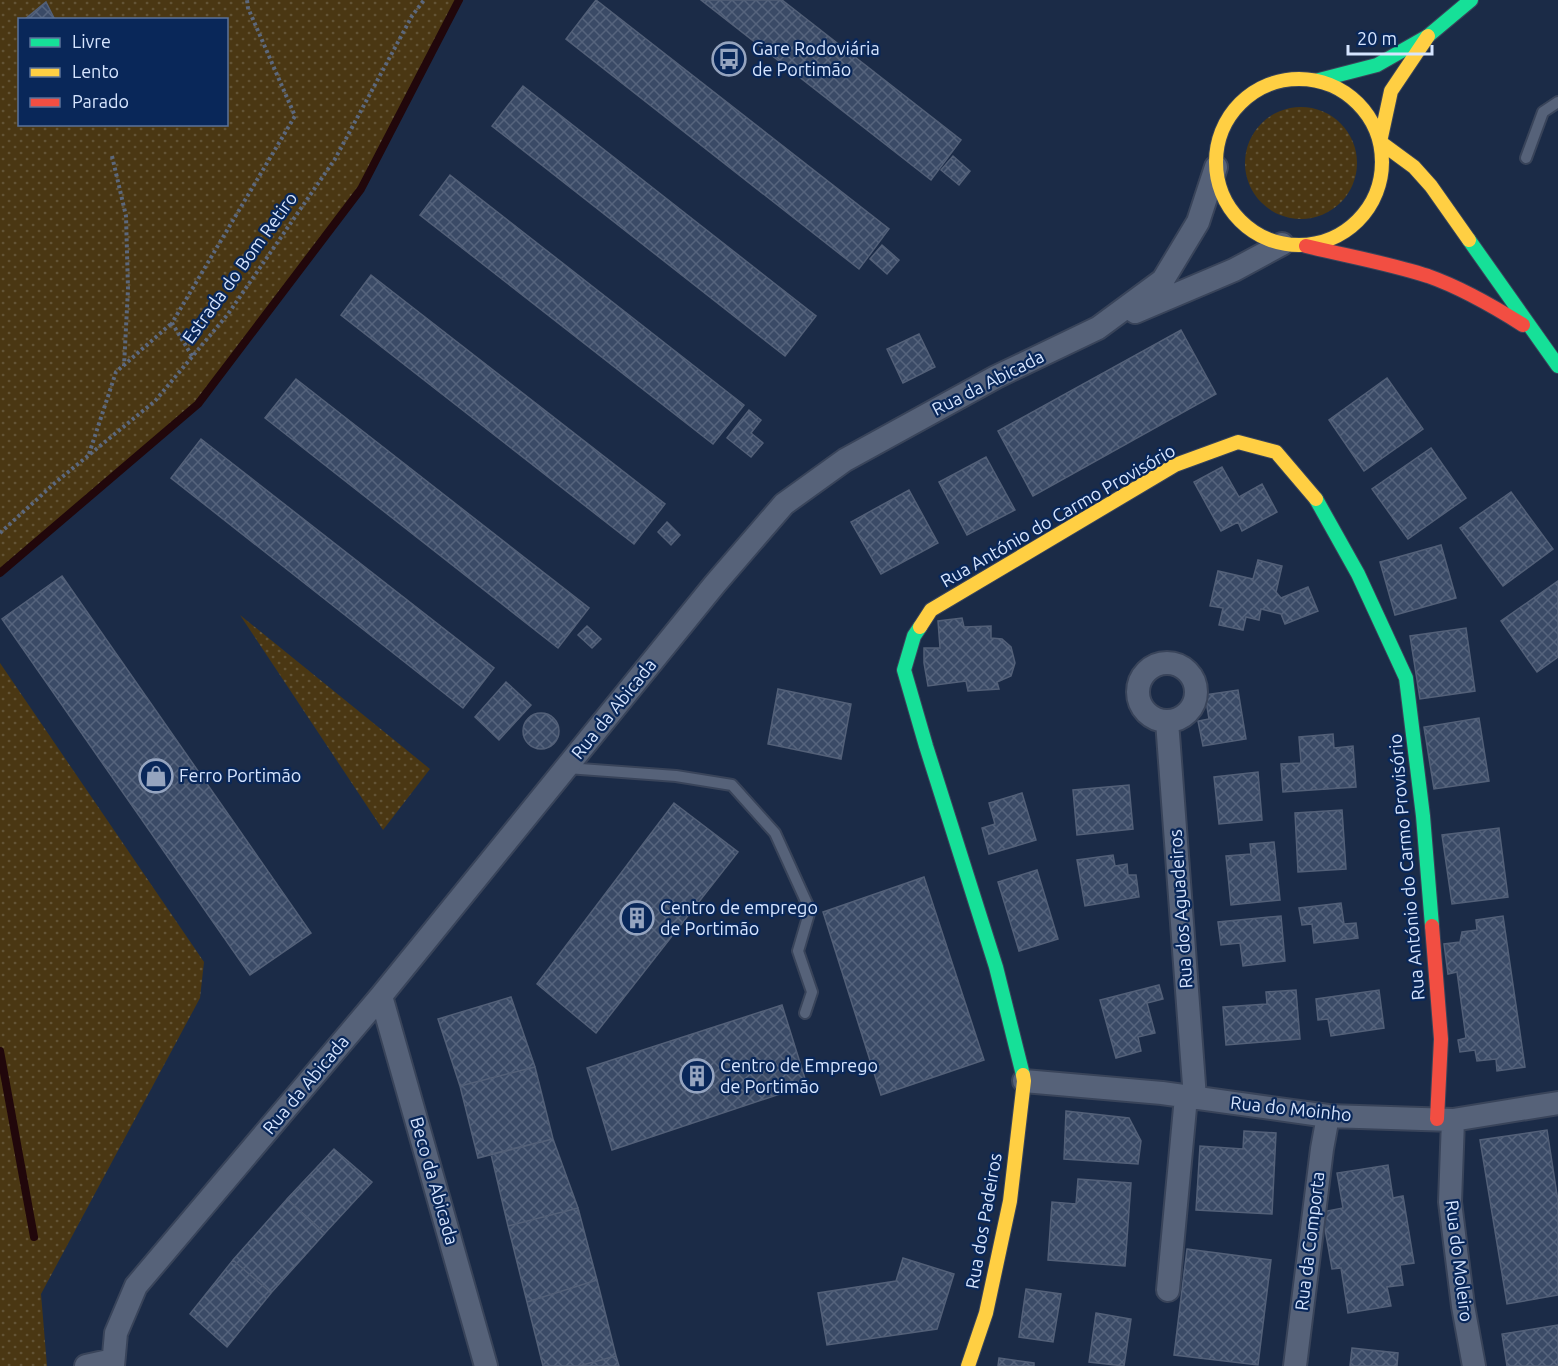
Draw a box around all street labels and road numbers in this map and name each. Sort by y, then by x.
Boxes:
street label: Estrada do Bom Retiro [178,188,301,347]
street label: Rua da Abicada [928,345,1047,419]
street label: Rua António do Carmo Provisório [937,440,1178,591]
street label: Rua da Abicada [567,654,660,762]
street label: Rua António do Carmo Provisório [1384,733,1428,1001]
street label: Rua dos Aguadeiros [1164,829,1196,989]
street label: Rua da Abicada [258,1031,352,1138]
street label: Rua do Moinho [1230,1092,1353,1124]
street label: Beco da Abicada [407,1114,463,1247]
street label: Rua dos Padeiros [961,1151,1005,1290]
street label: Rua da Comporta [1291,1170,1327,1312]
street label: Rua do Moleiro [1443,1199,1477,1323]

